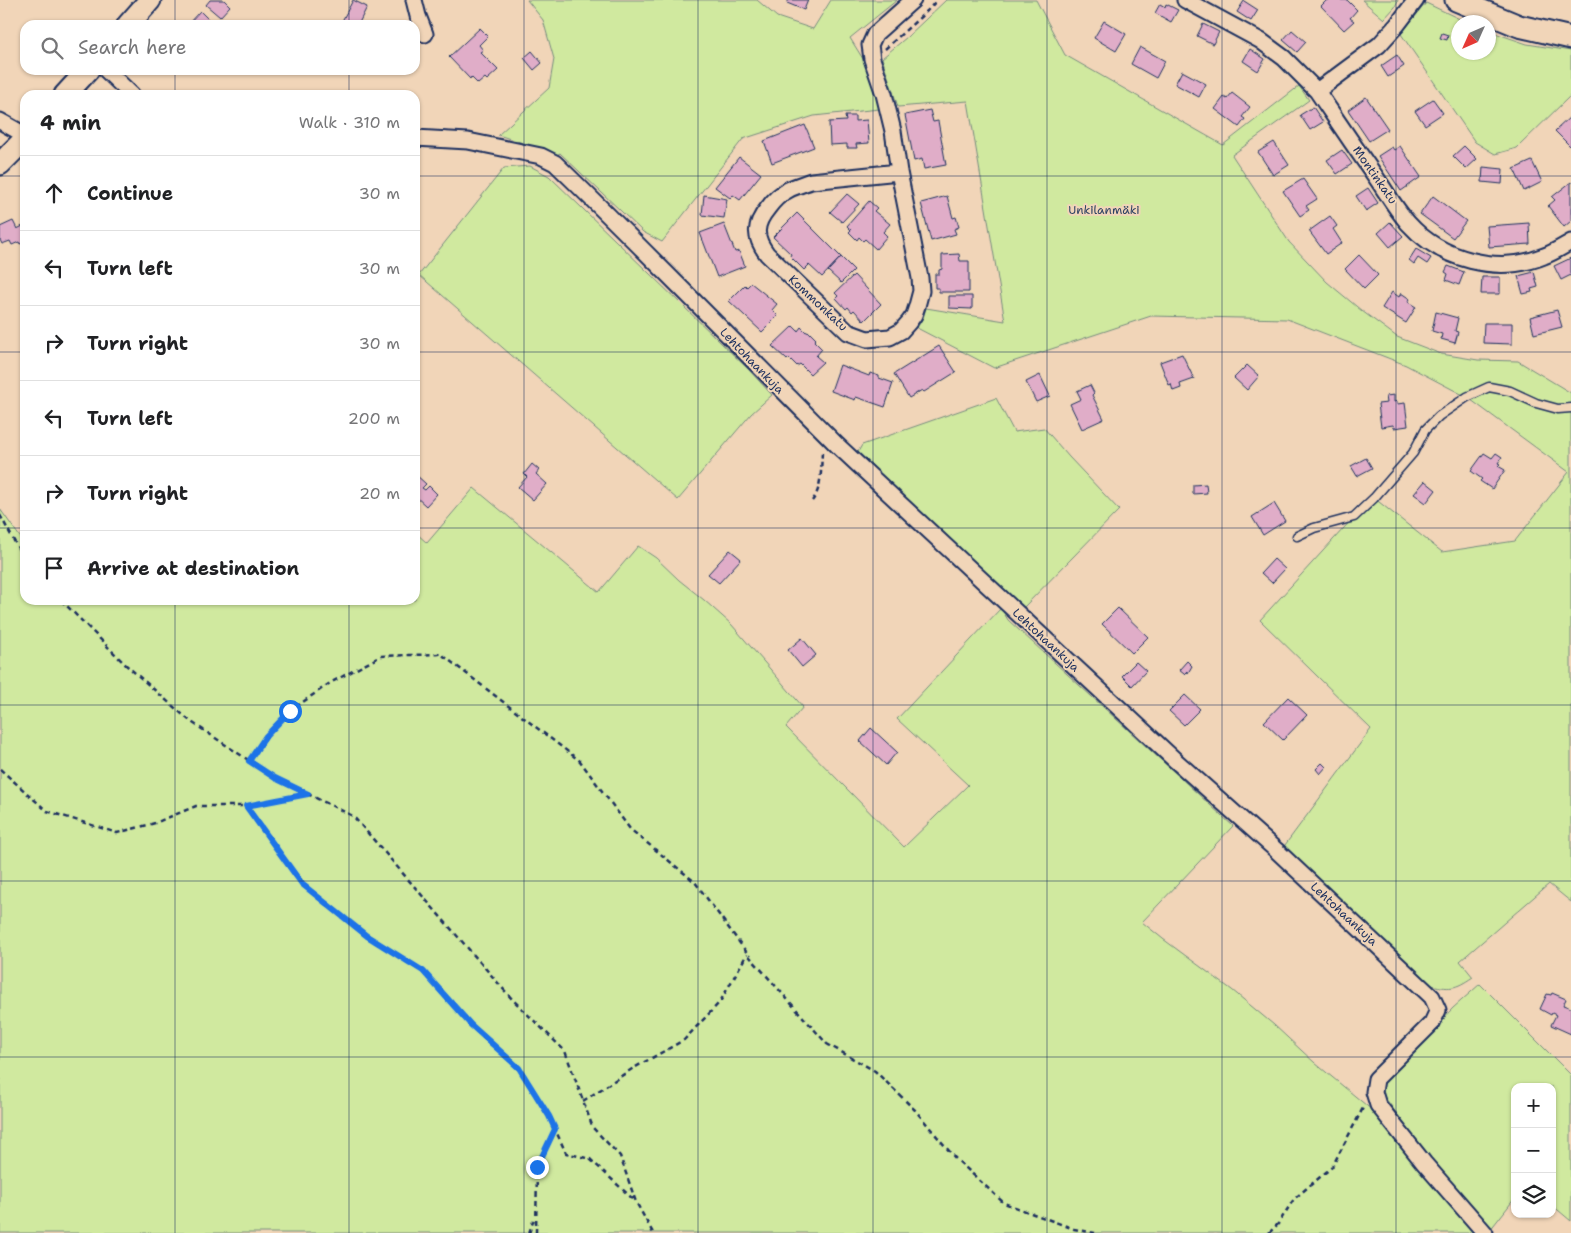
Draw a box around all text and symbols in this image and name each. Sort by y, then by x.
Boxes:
north arrow [1451,15,1496,60]
search box [20,20,420,75]
icon: search [38,34,66,62]
text: Search here [78,35,187,60]
text: 4 min [40,109,101,137]
text: Walk · 310 m [299,112,400,133]
street label: Montinkatu [1349,143,1401,207]
icon: ahead [40,179,68,207]
text: Continue [87,181,173,206]
text: 30 m [359,183,400,204]
park label: Unkilanmäki [1068,202,1140,218]
icon: left [40,254,68,282]
text: Turn left [87,256,173,281]
text: 30 m [359,258,400,279]
street label: Kommonkatu [785,271,851,335]
street label: Lehtohaankuja [716,325,788,398]
icon: right [40,329,68,357]
text: Turn right [87,331,188,356]
text: 30 m [359,333,400,354]
icon: left [40,404,68,432]
text: Turn left [87,406,173,431]
text: 200 m [348,408,400,429]
icon: right [40,479,68,507]
text: Turn right [87,481,188,506]
text: 20 m [359,483,400,504]
icon: arrive [40,554,68,582]
text: Arrive at destination [87,556,299,581]
street label: Lehtohaankuja [1009,605,1083,676]
route start [279,700,302,723]
street label: Lehtohaankuja [1307,879,1381,950]
map controls [1511,1083,1556,1218]
button: + [1511,1083,1556,1128]
button: − [1511,1128,1556,1173]
route end [526,1156,549,1179]
button: layers [1511,1173,1556,1218]

